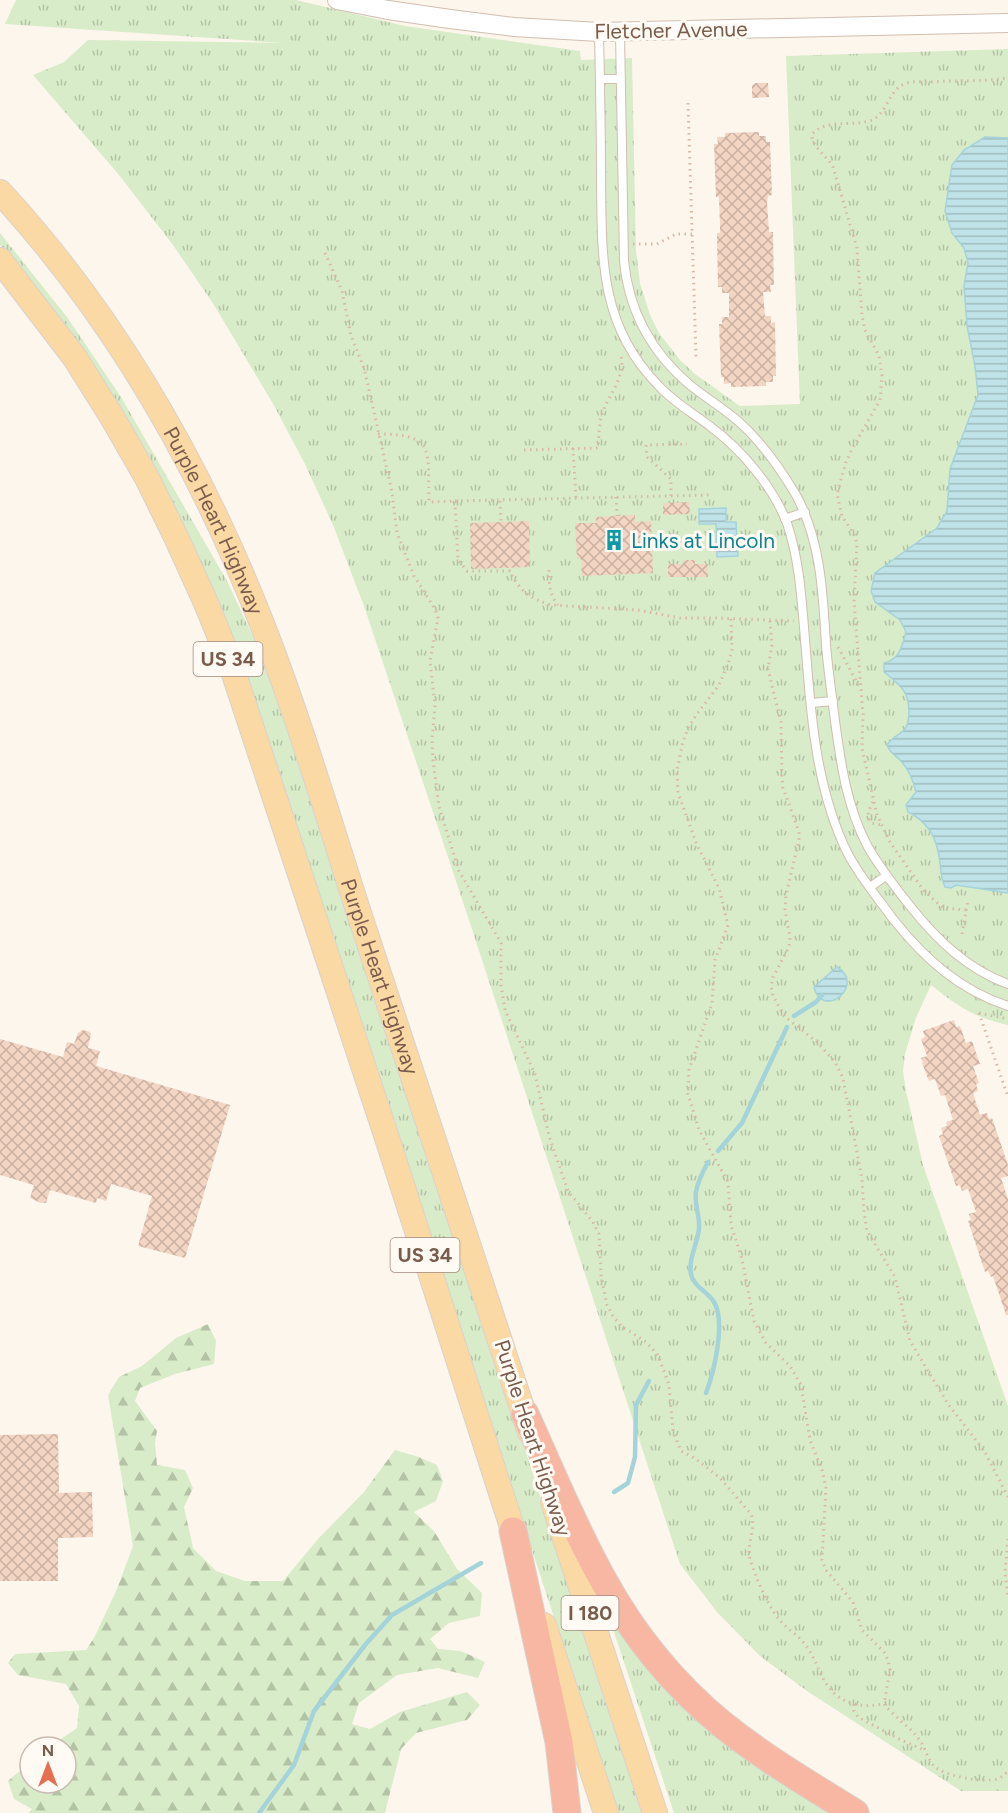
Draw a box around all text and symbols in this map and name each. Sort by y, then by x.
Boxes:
street label: Fletcher Avenue [594,16,748,44]
street label: Purple Heart Highway [159,422,269,618]
building icon: Links at Lincoln [602,528,626,552]
place label: Links at Lincoln [631,528,775,553]
road number: US 34 [194,642,262,676]
street label: Purple Heart Highway [336,875,425,1078]
road number: US 34 [390,1238,460,1272]
street label: Purple Heart Highway [489,1337,577,1539]
road number: I 180 [562,1596,618,1630]
north arrow [18,1735,78,1795]
text: N [42,1741,54,1760]

